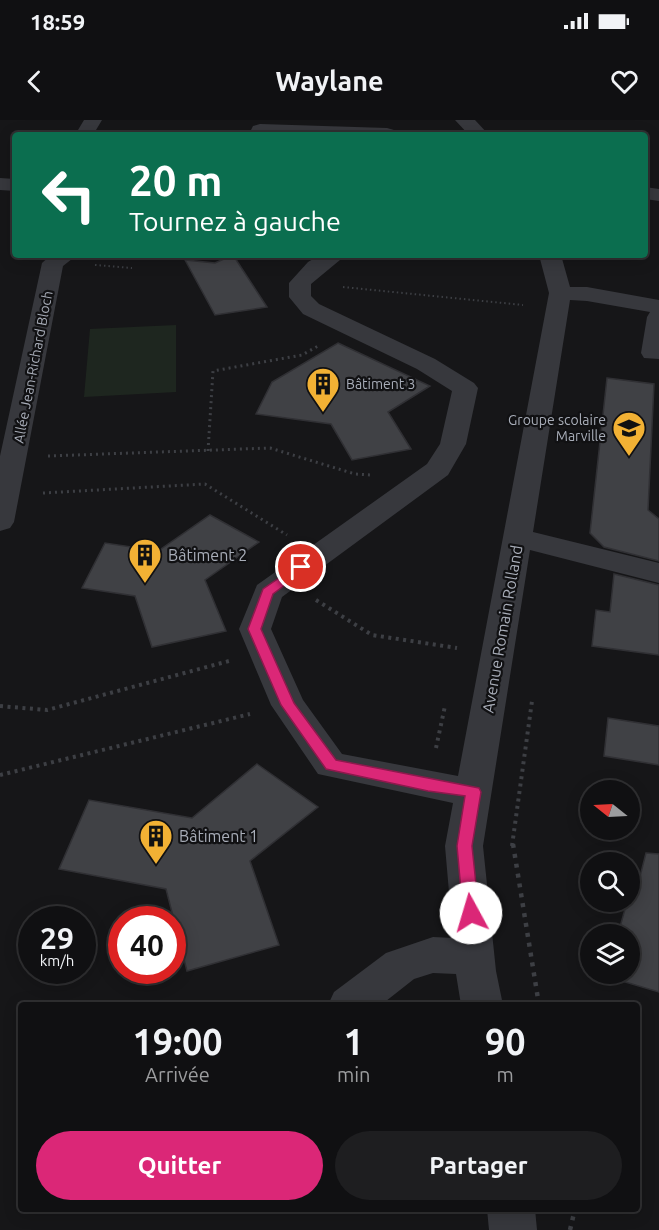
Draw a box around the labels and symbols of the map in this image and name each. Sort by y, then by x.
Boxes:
street label: Allée Jean-Richard Bloch [10,290,56,444]
building icon: Bâtiment 3 [305,366,341,413]
place label: Bâtiment 3 [346,376,415,392]
school or university icon: Groupe scolaire Marville [611,410,647,457]
place label: Groupe scolaire Marville [508,412,606,444]
building icon: Bâtiment 2 [127,537,163,584]
pin [275,541,326,592]
street label: Avenue Romain Rolland [478,544,526,714]
place label: Bâtiment 2 [168,546,247,564]
north arrow [580,780,640,840]
building icon: Bâtiment 1 [138,818,174,865]
place label: Bâtiment 1 [179,827,258,845]
position arrow [439,881,503,945]
speed limit sign: 40 [108,906,186,984]

